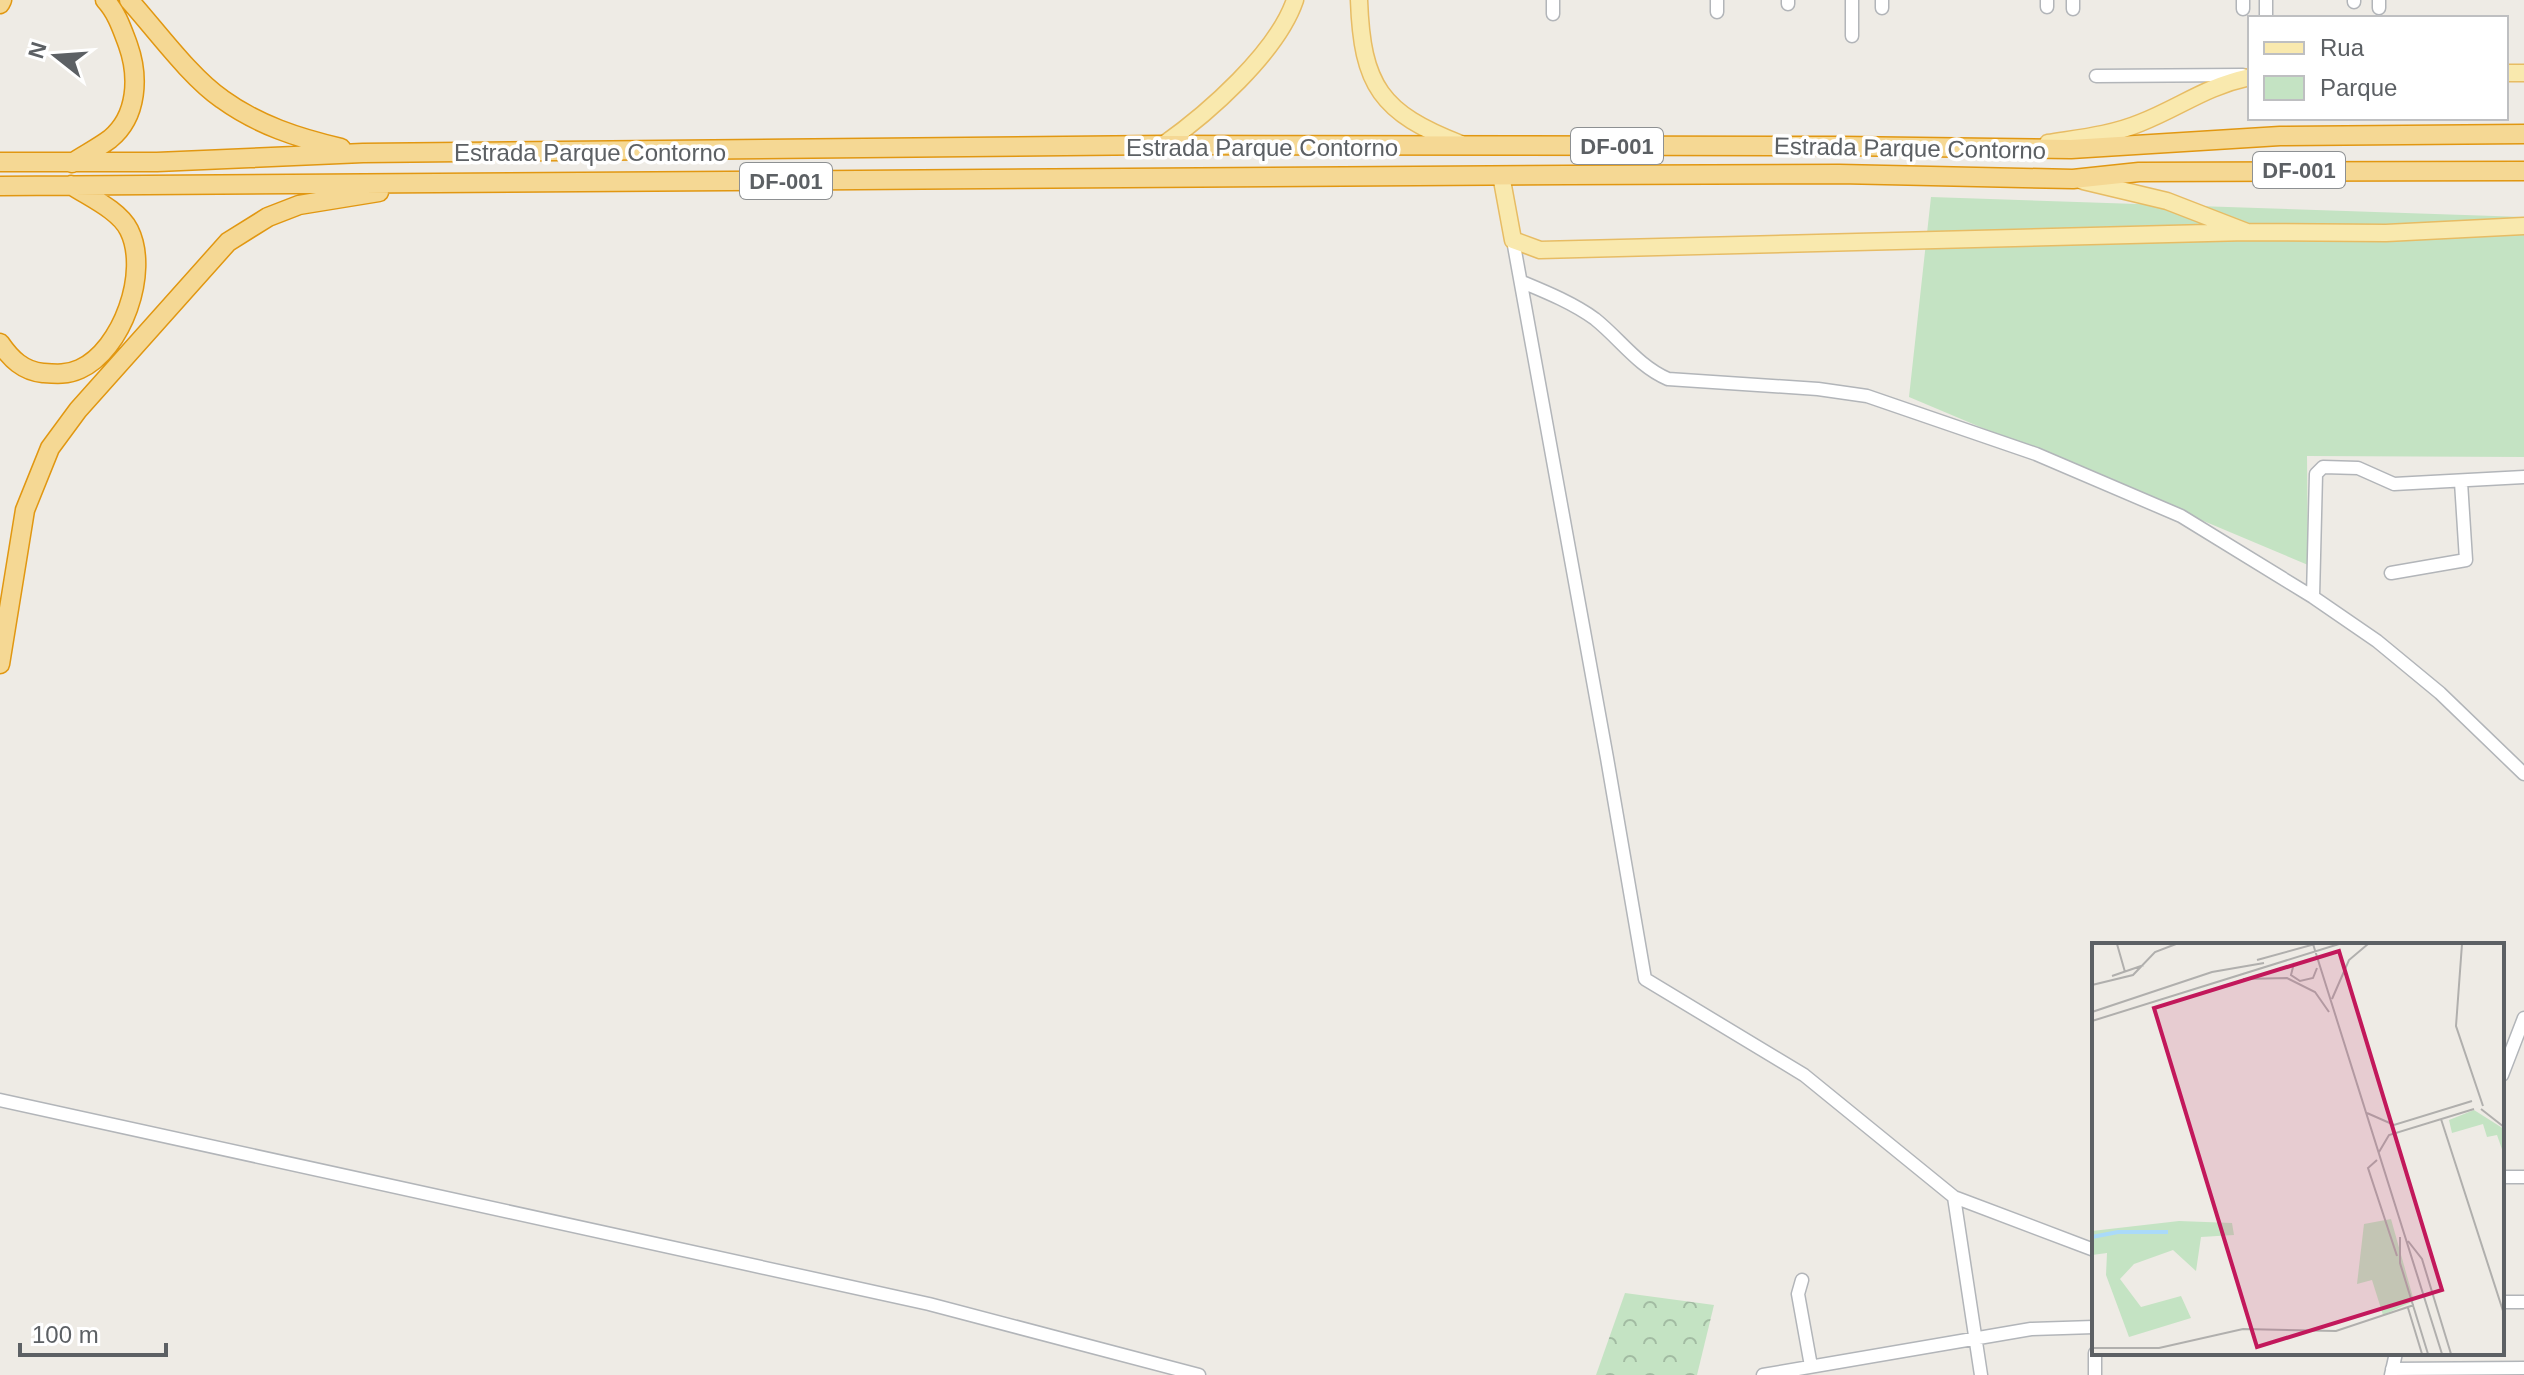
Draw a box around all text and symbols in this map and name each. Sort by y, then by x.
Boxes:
north arrow [16,16,96,96]
legend [2248,16,2508,120]
text: Rua [2320,34,2365,61]
text: N [23,39,52,62]
text: Parque [2320,74,2397,101]
road number: DF-001 [1571,128,1663,164]
street label: Estrada Parque Contorno [1774,132,2046,164]
street label: Estrada Parque Contorno [1126,134,1398,161]
street label: Estrada Parque Contorno [454,139,726,166]
road number: DF-001 [2253,152,2345,188]
road number: DF-001 [740,163,832,199]
inset map [2092,943,2504,1355]
scale bar [20,1307,166,1357]
text: 100 m [32,1321,99,1348]

